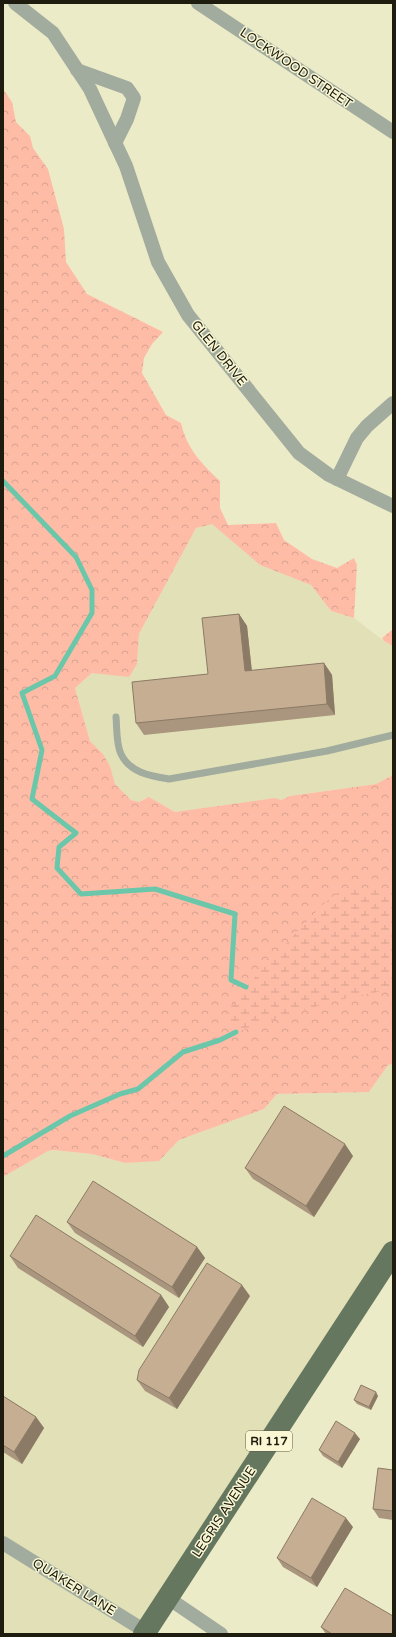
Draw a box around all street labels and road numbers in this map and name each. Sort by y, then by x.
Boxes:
street label: LOCKWOOD STREET [237,24,355,112]
street label: GLEN DRIVE [188,317,250,389]
road number: RI 117 [246,1431,292,1451]
street label: LEGRIS AVENUE [189,1464,259,1560]
street label: QUAKER LANE [29,1555,119,1619]

